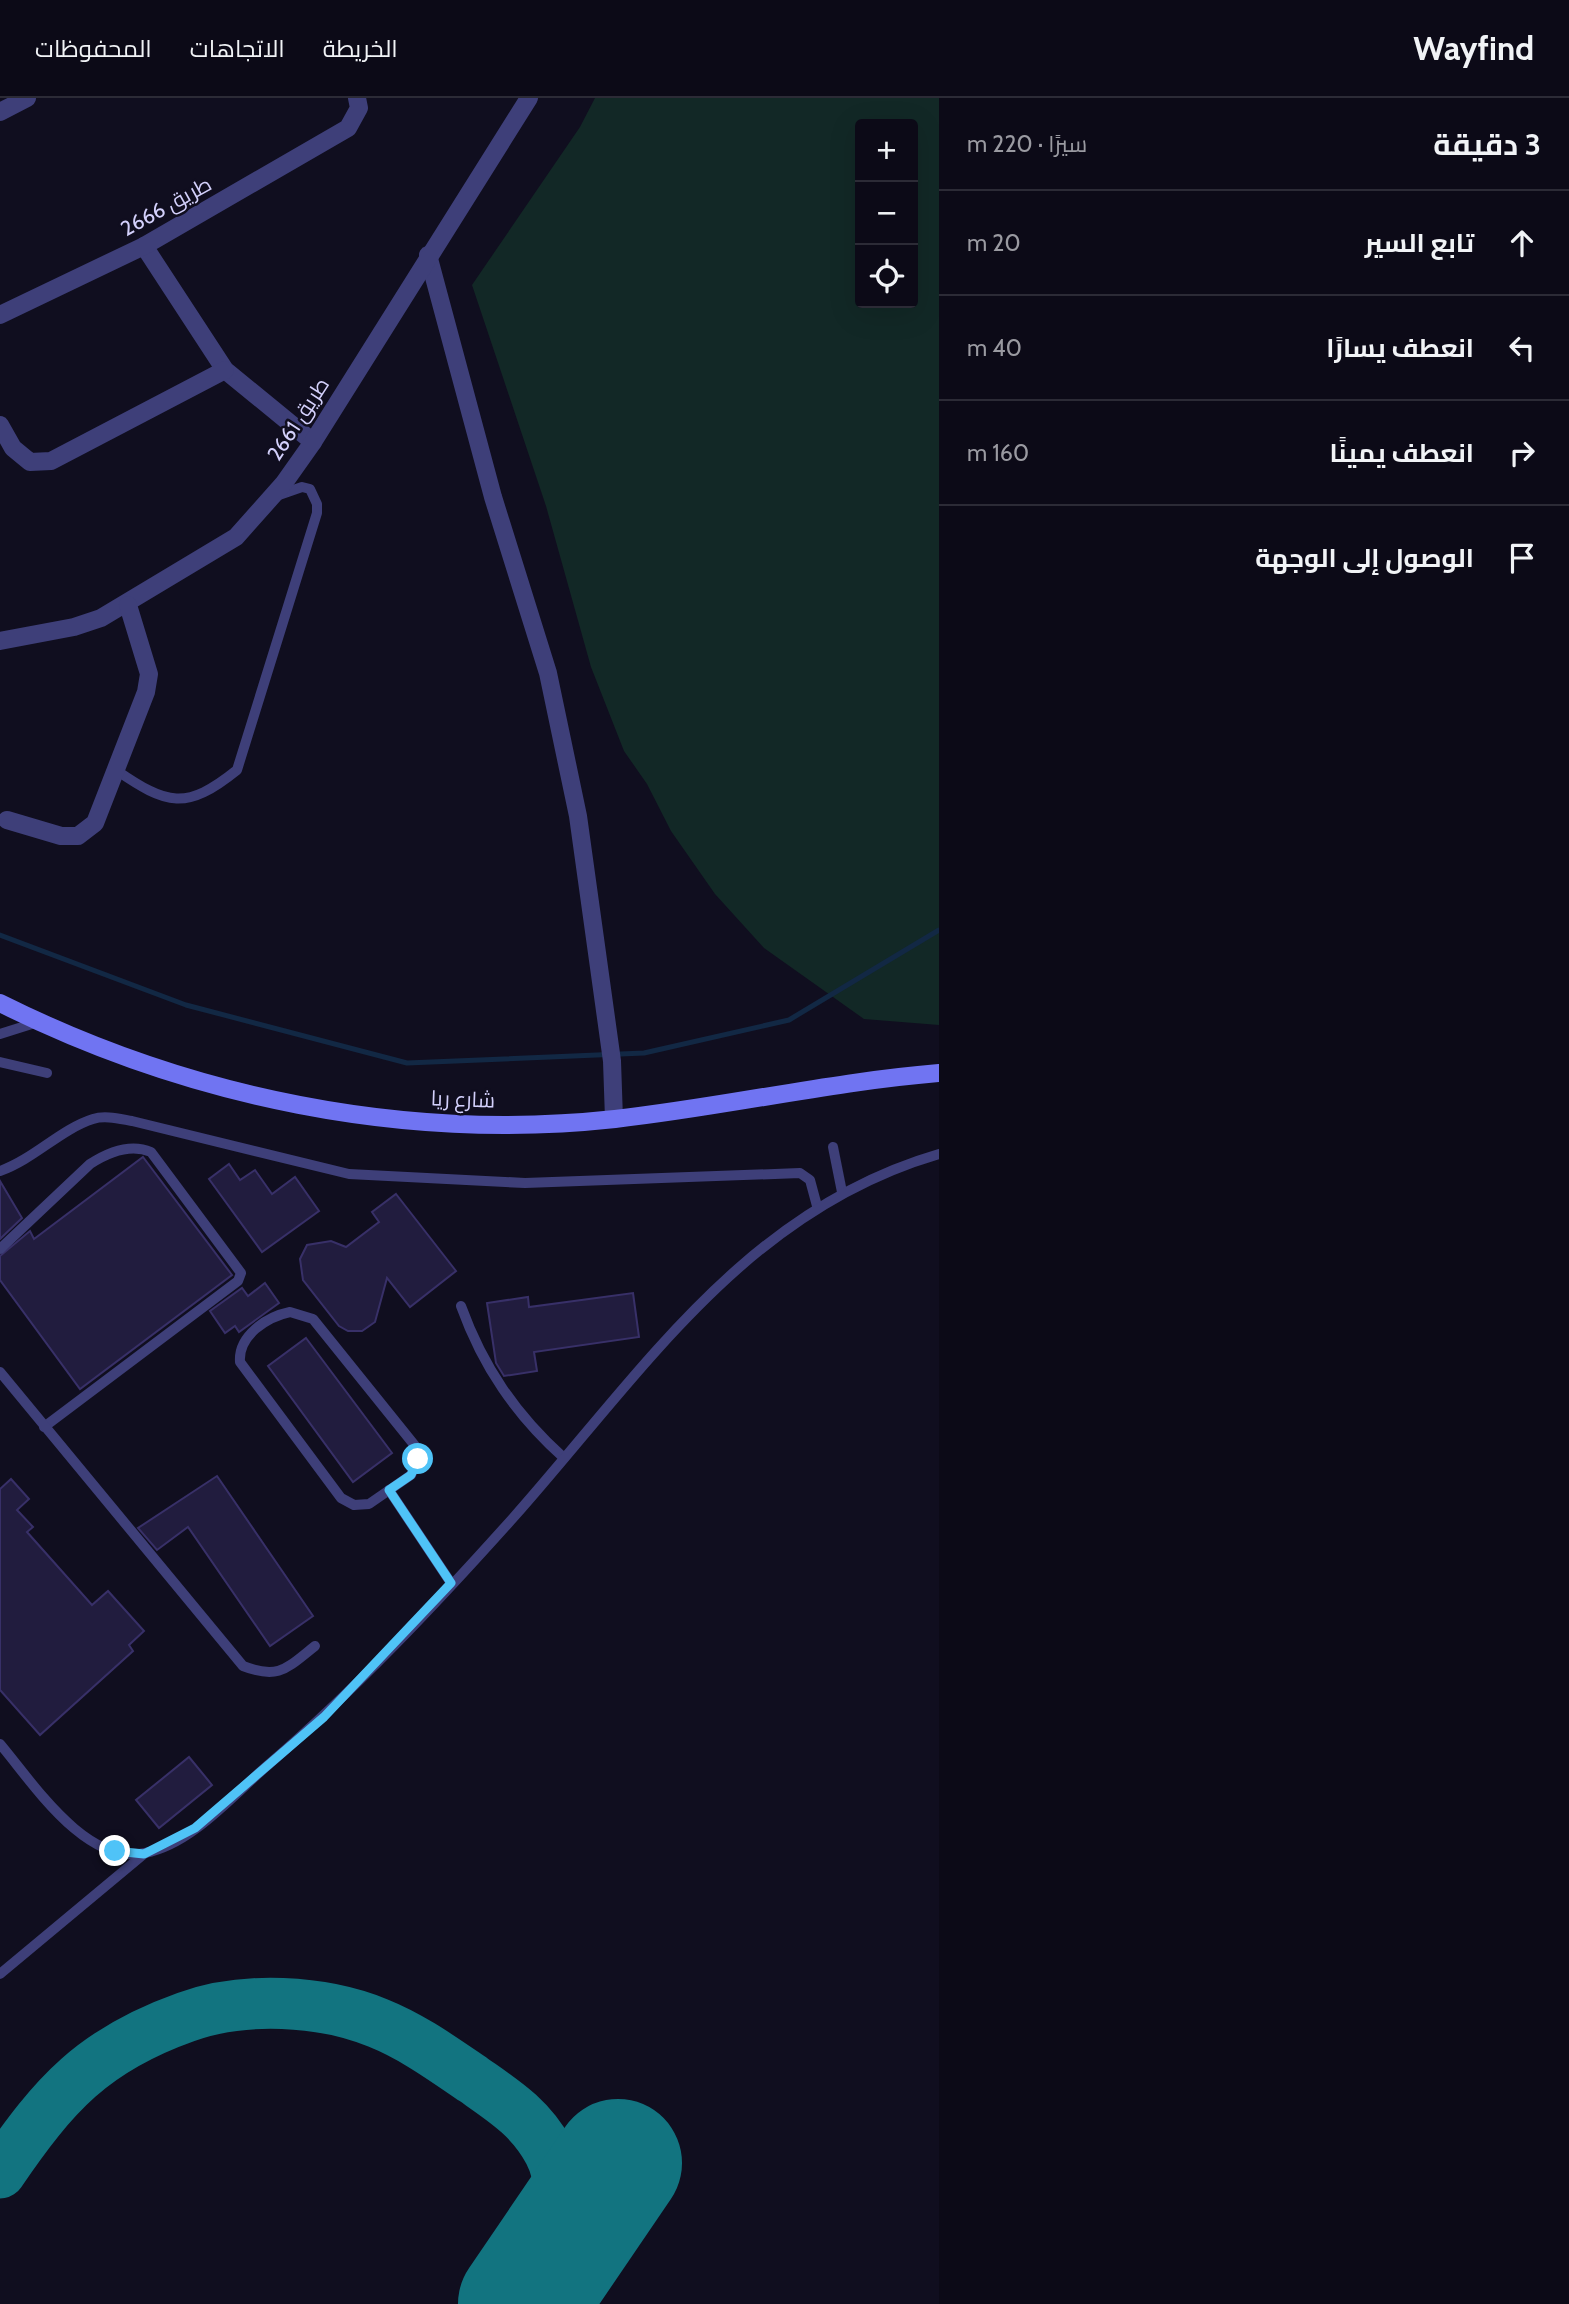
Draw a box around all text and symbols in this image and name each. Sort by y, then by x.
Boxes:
text: Wayfind [1413,28,1534,68]
text: المحفوظات [35,34,152,63]
text: الاتجاهات [190,34,285,63]
text: الخريطة [323,34,398,63]
map controls [855,119,918,308]
button: + [855,119,918,182]
text: 3 دقيقة [1433,126,1541,163]
text: سيرًا · 220 m [967,130,1087,158]
street label: طريق 2666 [116,171,216,242]
button: − [855,182,918,245]
icon: ahead [1503,224,1541,262]
text: تابع السير [1365,227,1474,259]
text: 20 m [967,229,1020,257]
button: locate [855,245,918,308]
icon: left [1503,329,1541,367]
text: انعطف يسارًا [1326,332,1474,364]
text: 40 m [967,334,1022,362]
street label: طريق 2661 [262,373,335,466]
icon: right [1503,434,1541,472]
text: انعطف يمينًا [1330,437,1474,469]
text: 160 m [967,439,1029,467]
icon: arrive [1503,539,1541,577]
text: الوصول إلى الوجهة [1255,542,1474,574]
street label: شارع ريا [430,1085,496,1115]
route start [402,1443,433,1474]
route end [99,1835,130,1866]

